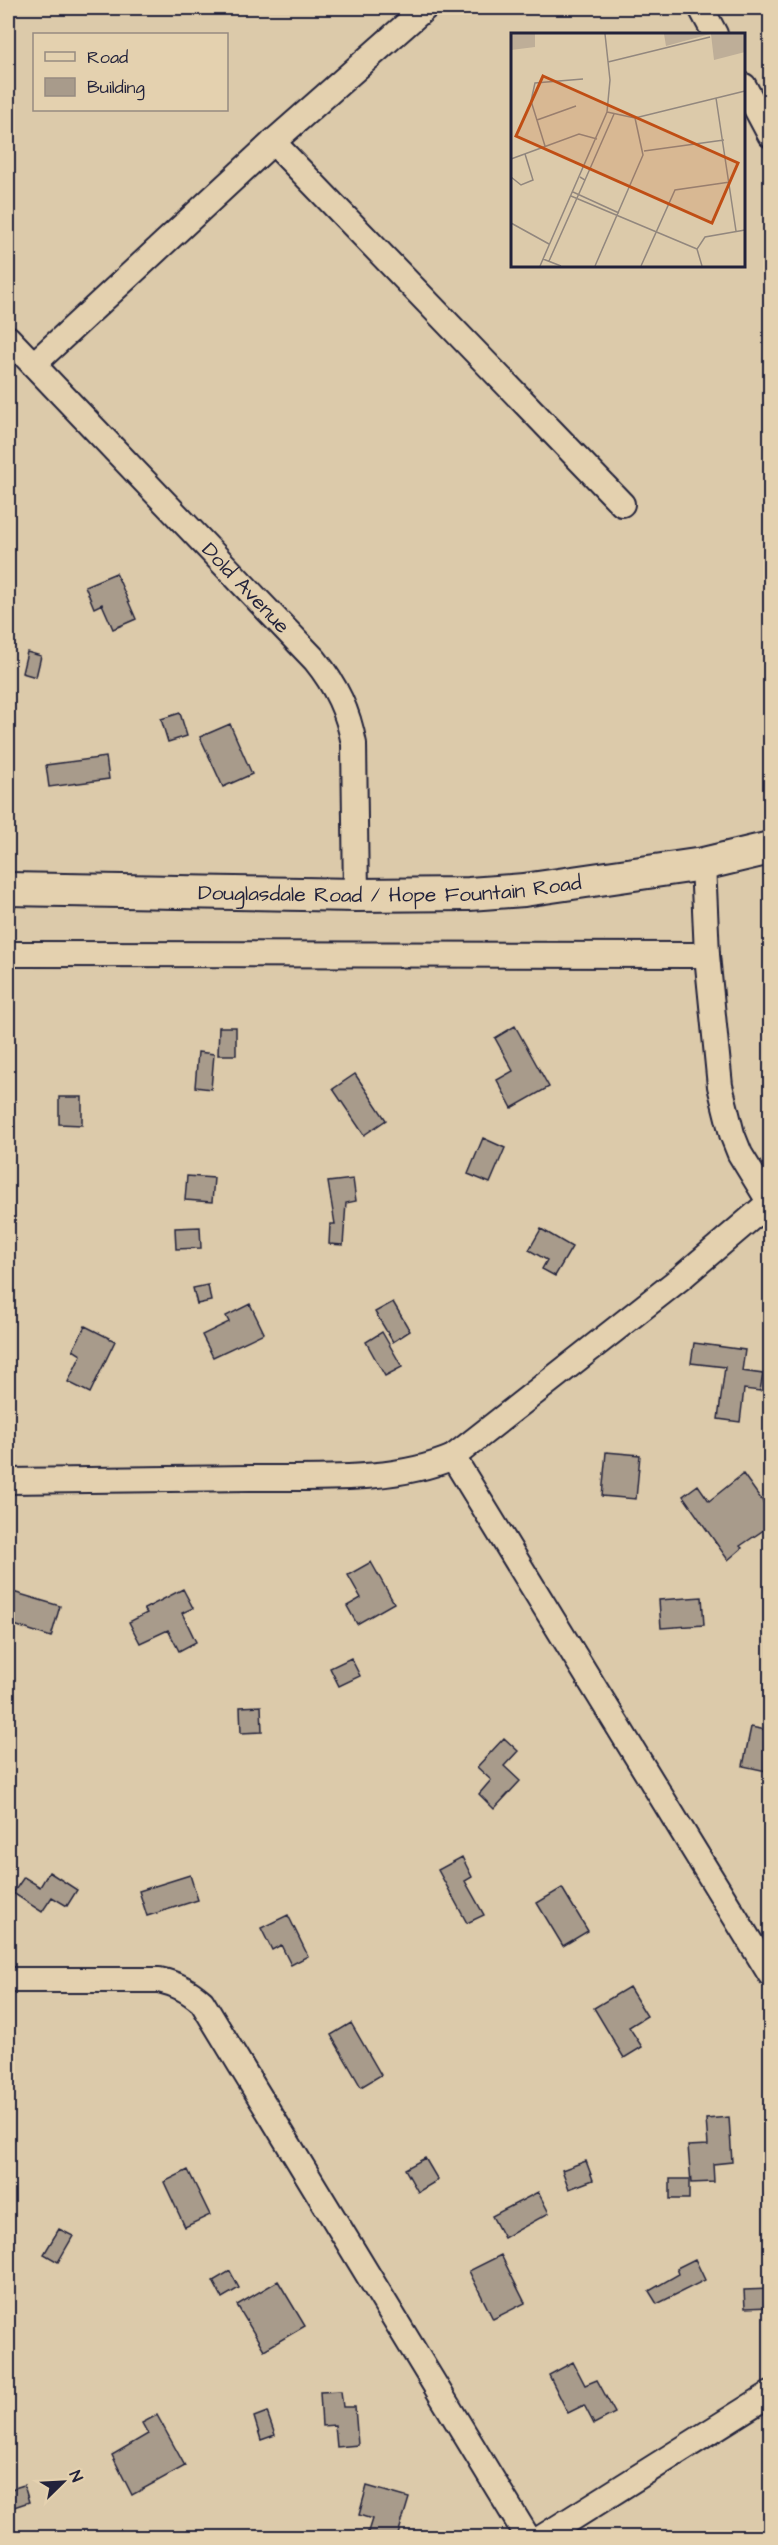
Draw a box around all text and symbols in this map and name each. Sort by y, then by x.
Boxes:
legend [33,33,228,111]
inset map [511,33,745,267]
text: Road [87,45,128,70]
text: Building [87,75,145,101]
street label: Dold Avenue [195,536,297,640]
street label: Douglasdale Road / Hope Fountain Road [198,867,583,910]
north arrow [33,2452,93,2512]
text: N [64,2467,88,2485]

